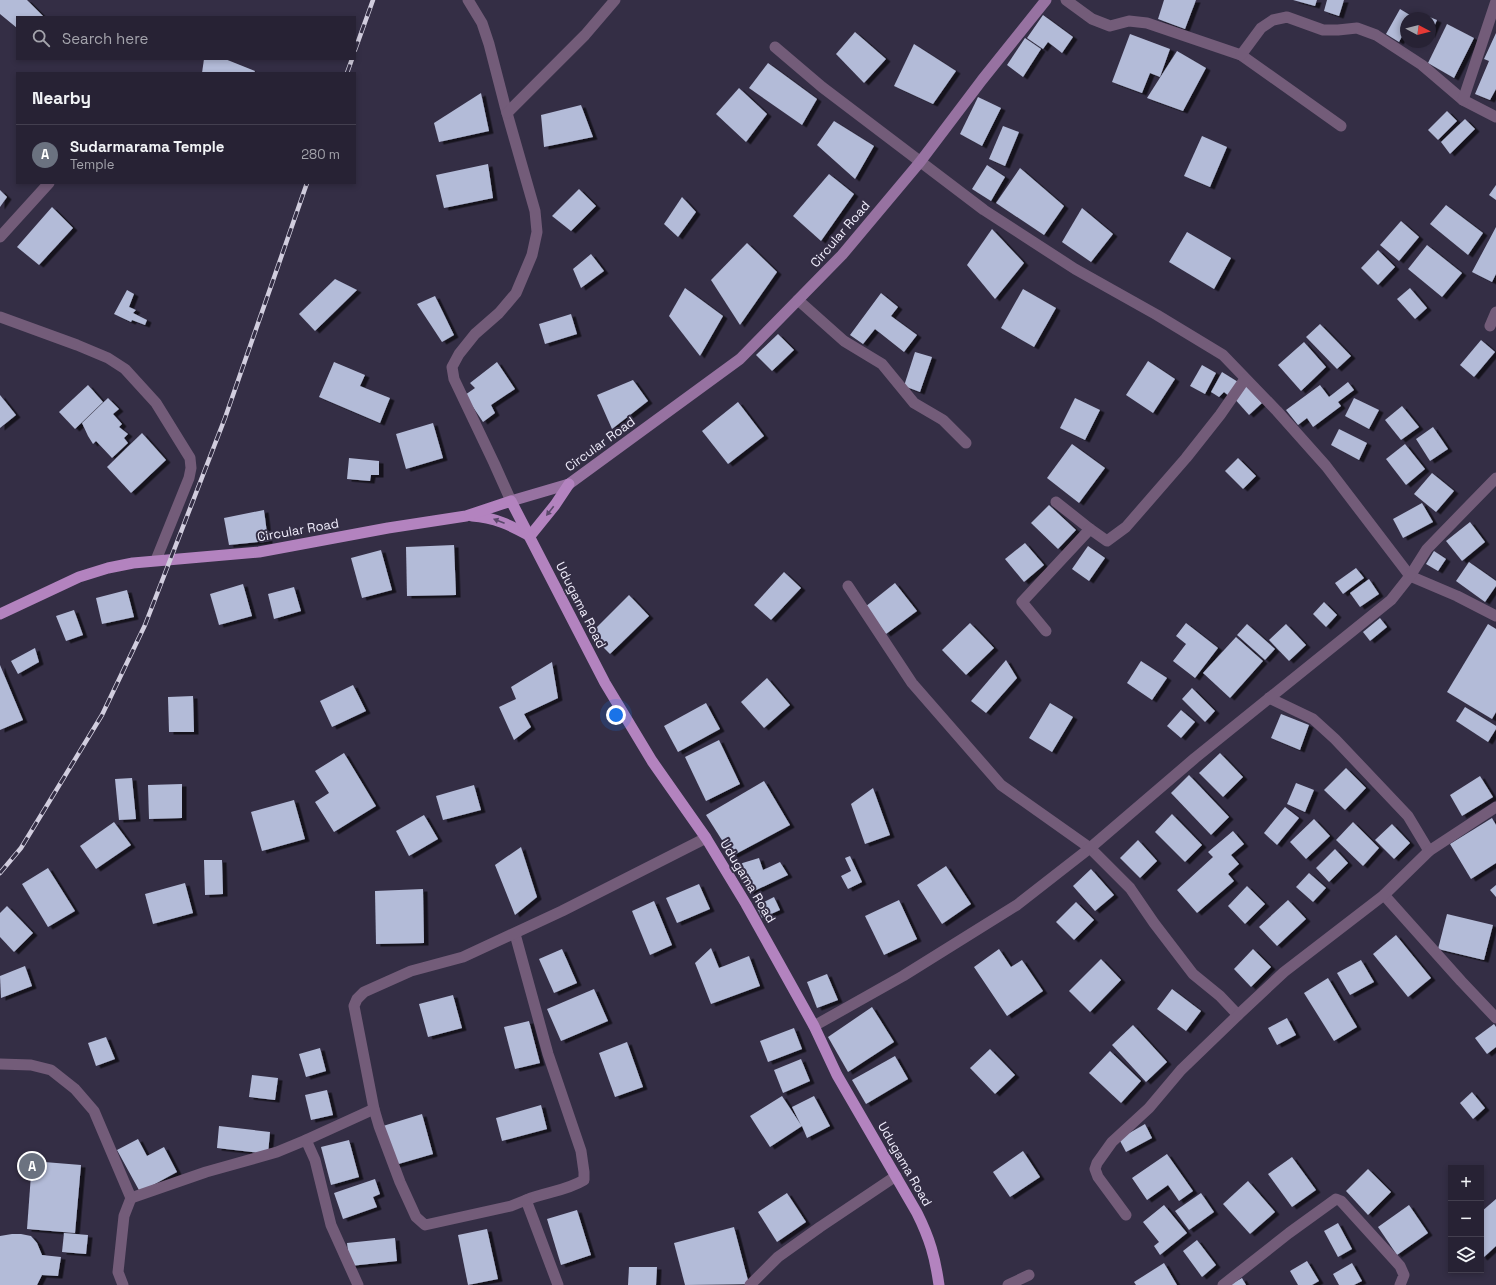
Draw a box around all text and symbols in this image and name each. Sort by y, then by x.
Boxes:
north arrow [1400,12,1436,48]
search box [16,16,356,60]
icon: search [30,27,52,49]
text: Search here [62,29,148,48]
text: Nearby [32,87,91,109]
text: Sudarmarama Temple [70,137,224,156]
text: A [41,146,49,163]
text: 280 m [301,146,340,163]
text: Temple [70,156,114,173]
street label: Circular Road [806,197,874,271]
street label: Circular Road [562,413,638,475]
one-way arrow [546,506,555,517]
street label: Circular Road [256,514,340,546]
one-way arrow [493,518,505,524]
street label: Udugama Road [552,559,610,651]
your location [606,705,626,725]
street label: Udugama Road [716,836,780,926]
street label: Udugama Road [874,1119,936,1209]
pin: A [19,1151,45,1181]
map controls [1448,1165,1484,1273]
button: + [1448,1165,1484,1201]
button: − [1448,1201,1484,1237]
button: layers [1448,1237,1484,1273]

